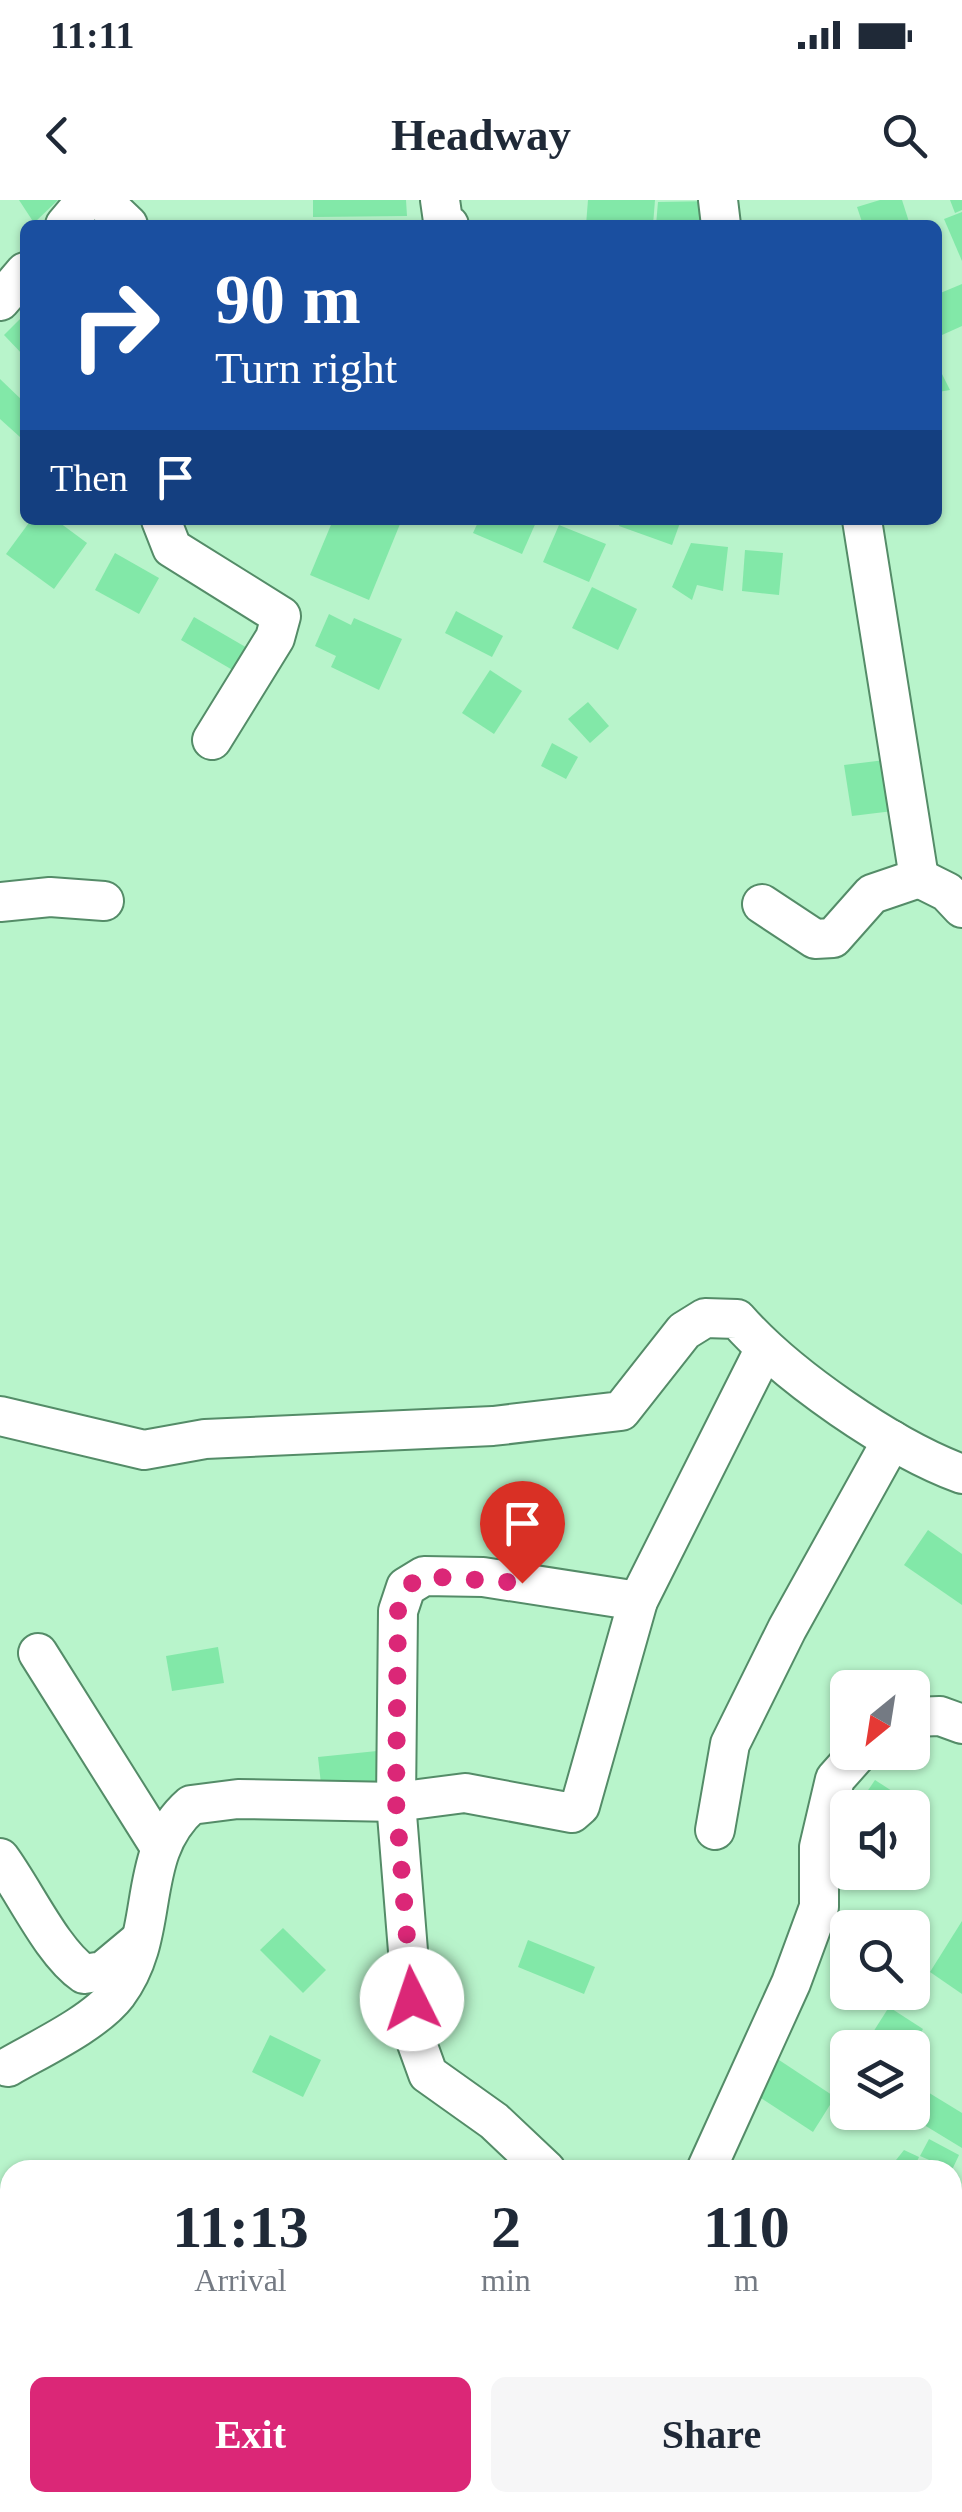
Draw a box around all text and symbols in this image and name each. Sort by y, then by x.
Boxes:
text: 11:11 [50,14,134,56]
icon: back [30,108,85,163]
icon: search [877,108,932,163]
text: Headway [391,110,571,160]
icon: right [50,260,180,390]
text: 90 m [215,261,361,338]
text: Turn right [215,343,397,393]
icon: arrive [148,450,203,505]
text: Then [50,457,128,499]
pin [480,1481,565,1584]
icon: arrive [495,1496,550,1551]
north arrow [830,1670,930,1770]
map controls [830,1670,930,2130]
button: sound [830,1790,930,1890]
button: search [830,1910,930,2010]
position arrow [360,1947,464,2051]
button: layers [830,2030,930,2130]
text: 11:13 [172,2194,309,2260]
text: 2 [491,2194,521,2260]
text: 110 [703,2194,790,2260]
text: Arrival [194,2262,287,2298]
text: min [481,2262,531,2298]
text: m [734,2262,759,2298]
button: Exit [30,2377,471,2492]
button: Share [491,2377,932,2492]

